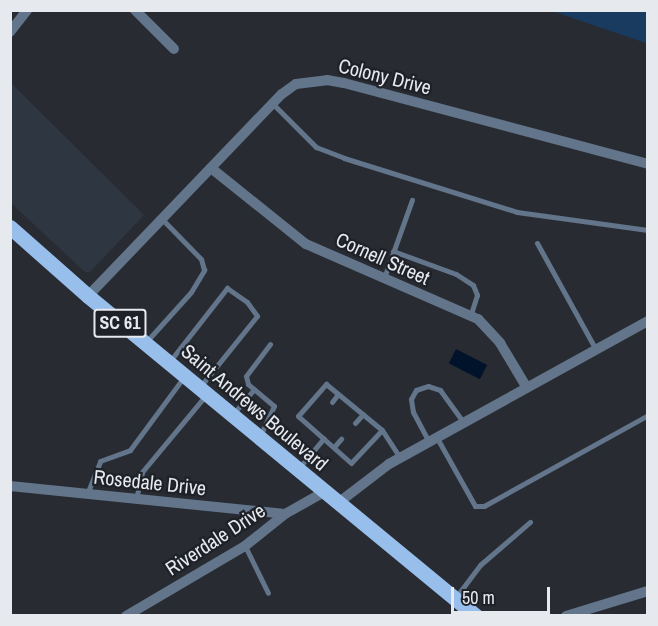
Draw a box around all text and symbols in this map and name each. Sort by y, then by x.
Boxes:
street label: Colony Drive [336,53,434,99]
street label: Cornell Street [332,227,434,289]
road number: SC 61 [93,308,147,338]
street label: Saint Andrews Boulevard [176,338,334,476]
street label: Rosedale Drive [93,464,207,500]
street label: Riverdale Drive [161,498,269,580]
scale bar [454,575,553,613]
text: 50 m [462,585,495,610]

